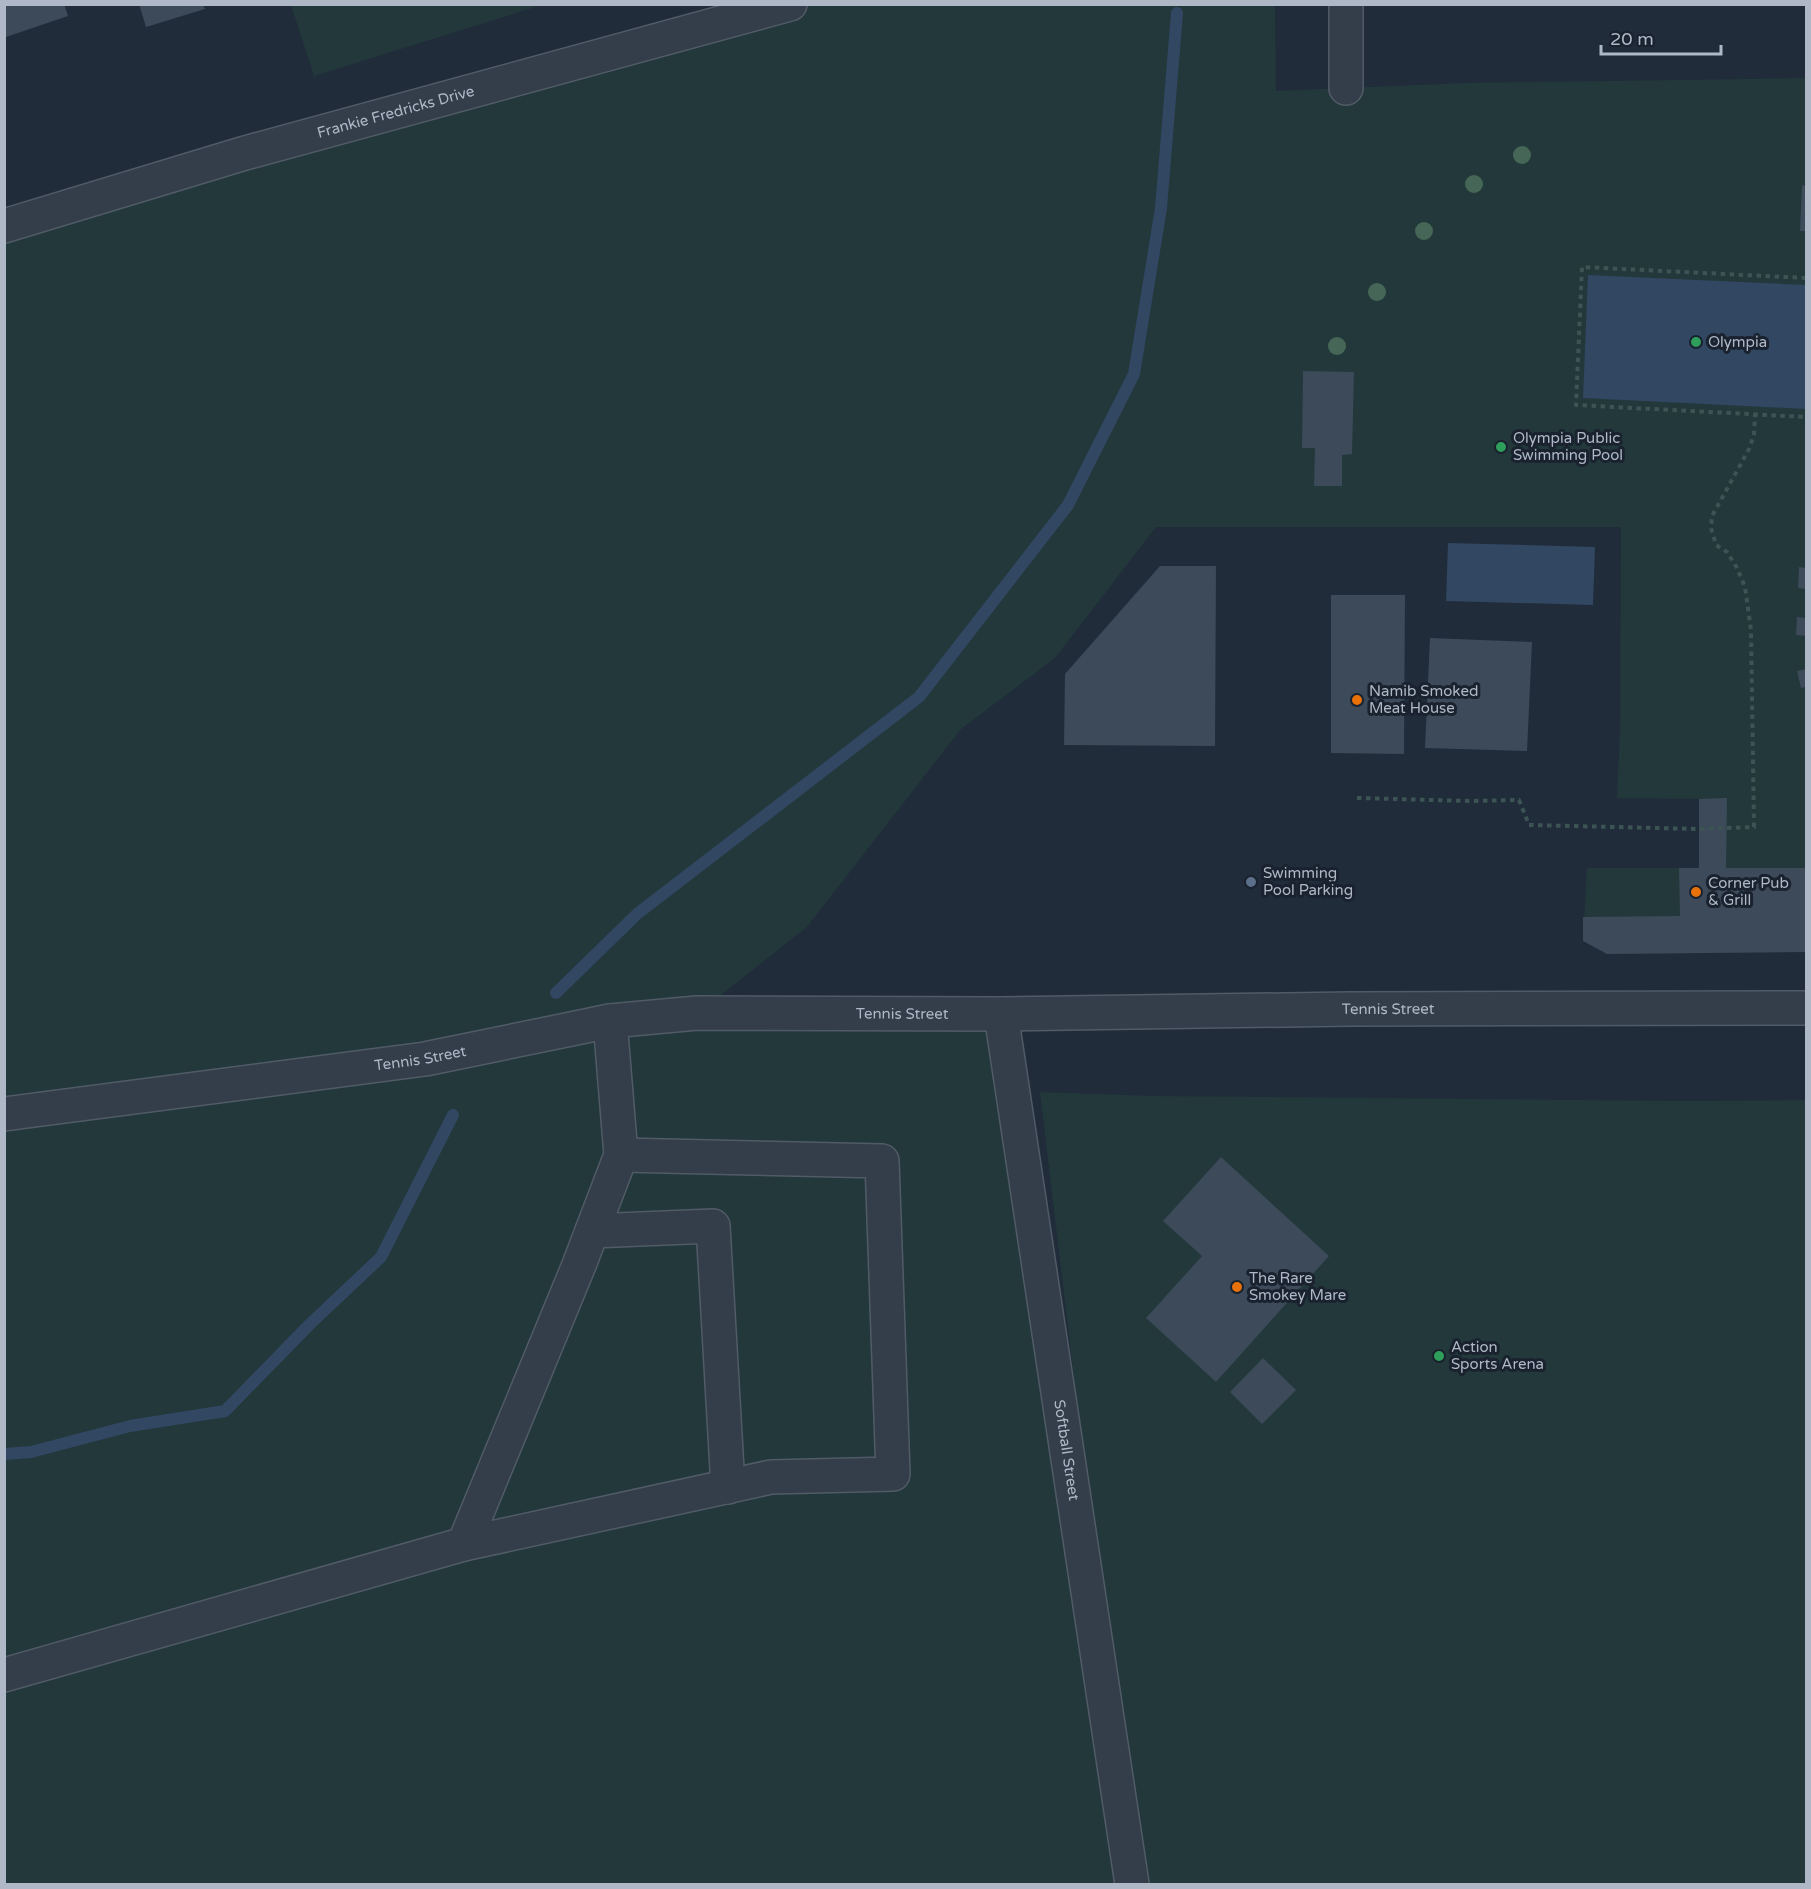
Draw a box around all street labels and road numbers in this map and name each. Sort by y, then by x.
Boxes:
street label: Frankie Fredricks Drive [315,82,476,142]
street label: Tennis Street [1342,1000,1435,1018]
street label: Tennis Street [856,1005,949,1023]
street label: Tennis Street [373,1042,468,1075]
street label: Softball Street [1050,1398,1083,1502]

